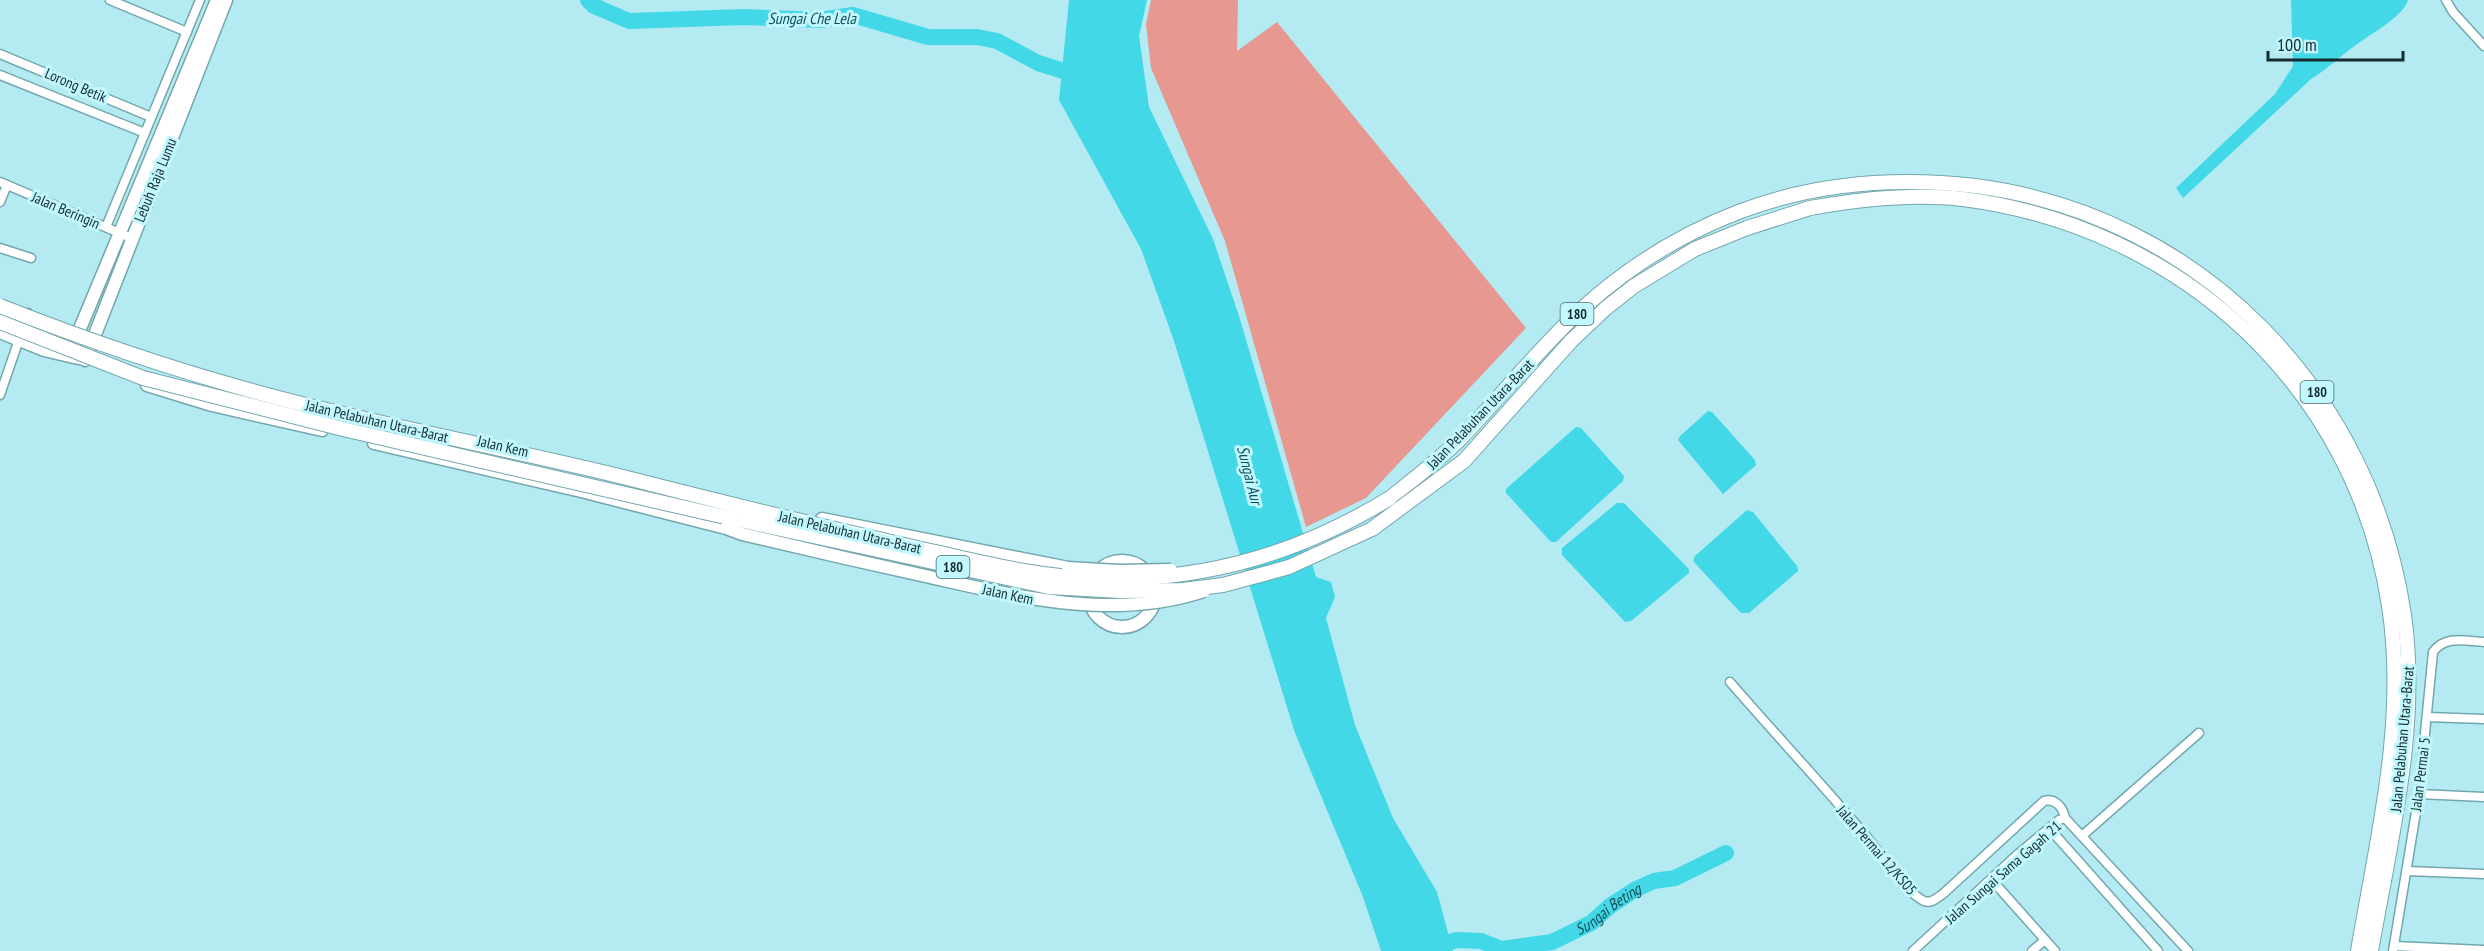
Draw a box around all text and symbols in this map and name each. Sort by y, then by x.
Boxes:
water label: Sungai Che Lela [768,8,858,28]
scale bar [2268,24,2403,62]
text: 100 m [2277,33,2317,56]
street label: Lorong Betik [42,63,110,107]
street label: Lebuh Raja Lumu [130,135,180,225]
street label: Jalan Beringin [28,187,103,233]
road number: 180 [1560,303,1594,325]
street label: Jalan Pelabuhan Utara-Barat [1422,355,1538,474]
road number: 180 [2300,381,2334,403]
street label: Jalan Pelabuhan Utara-Barat [303,395,450,447]
street label: Jalan Kem [475,431,530,461]
water label: Sungai Aur [1233,444,1268,509]
street label: Jalan Pelabuhan Utara-Barat [776,506,923,558]
road number: 180 [936,556,970,578]
street label: Jalan Kem [980,579,1035,609]
street label: Jalan Pelabuhan Utara-Barat [2386,665,2418,814]
street label: Jalan Permai 5 [2406,736,2434,813]
street label: Jalan Permai 12/KS05 [1832,800,1921,899]
street label: Jalan Sungai Sama Gagah 21 [1940,816,2065,928]
water label: Sungai Beting [1572,878,1645,939]

